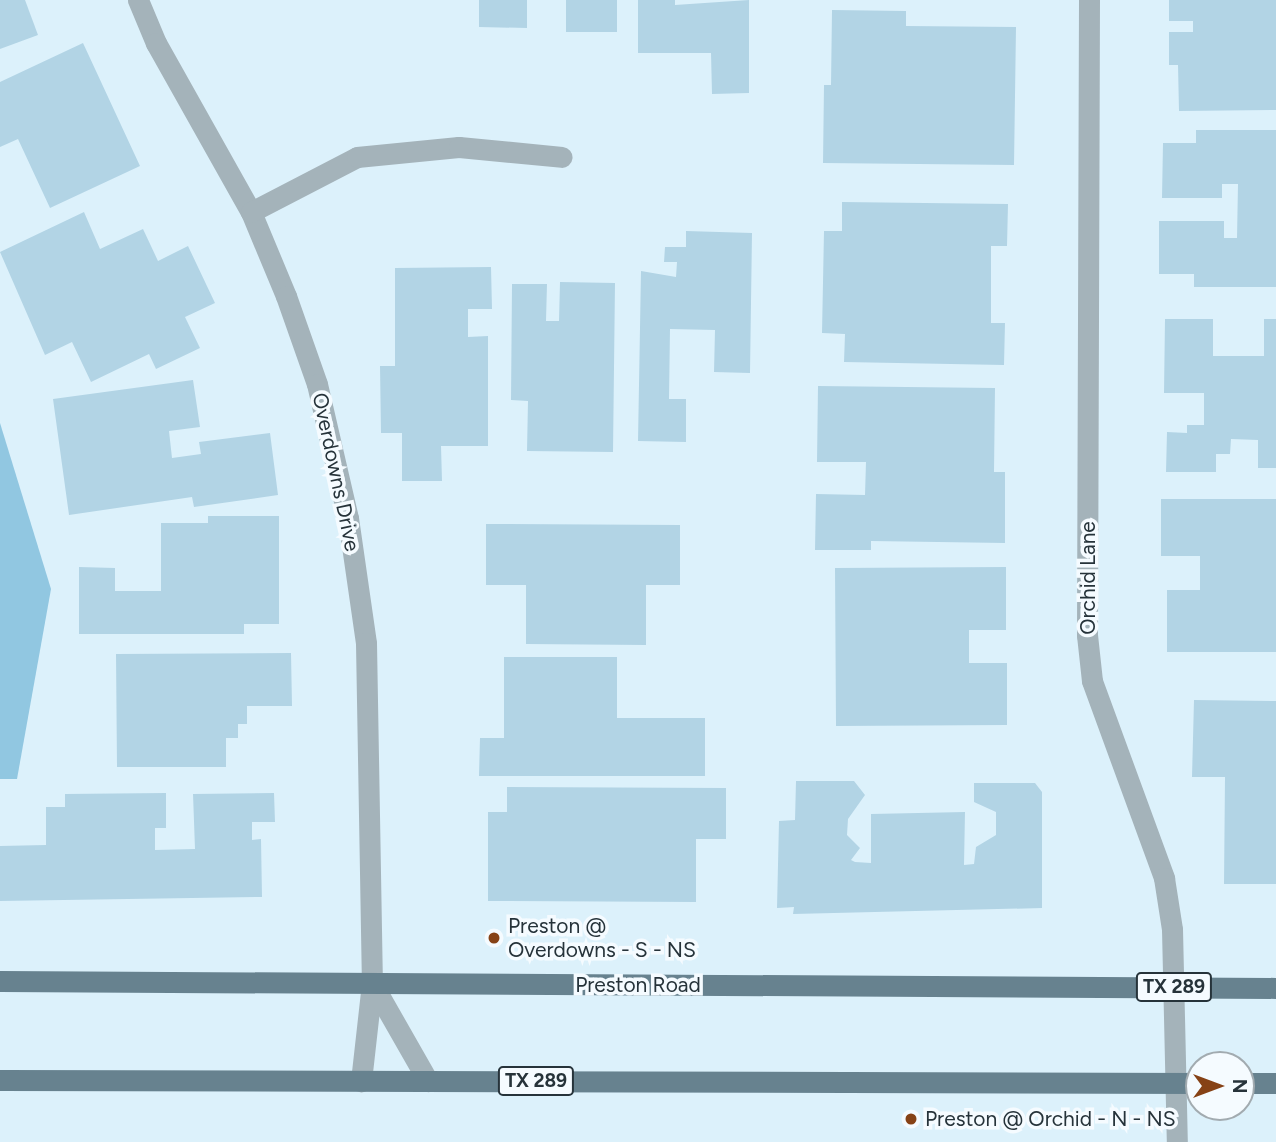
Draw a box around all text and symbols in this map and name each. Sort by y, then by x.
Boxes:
street label: Overdowns Drive [307,390,365,554]
street label: Orchid Lane [1075,521,1101,635]
place label: Preston @ Overdowns - S - NS [508,913,696,963]
marker: Preston @ Overdowns - S - NS [486,930,502,946]
street label: Preston Road [575,972,701,998]
road number: TX 289 [1136,972,1212,1002]
north arrow [1185,1051,1255,1121]
road number: TX 289 [498,1065,574,1096]
text: N [1228,1079,1251,1093]
place label: Preston @ Orchid - N - NS [925,1106,1176,1132]
marker: Preston @ Orchid - N - NS [903,1111,919,1127]

